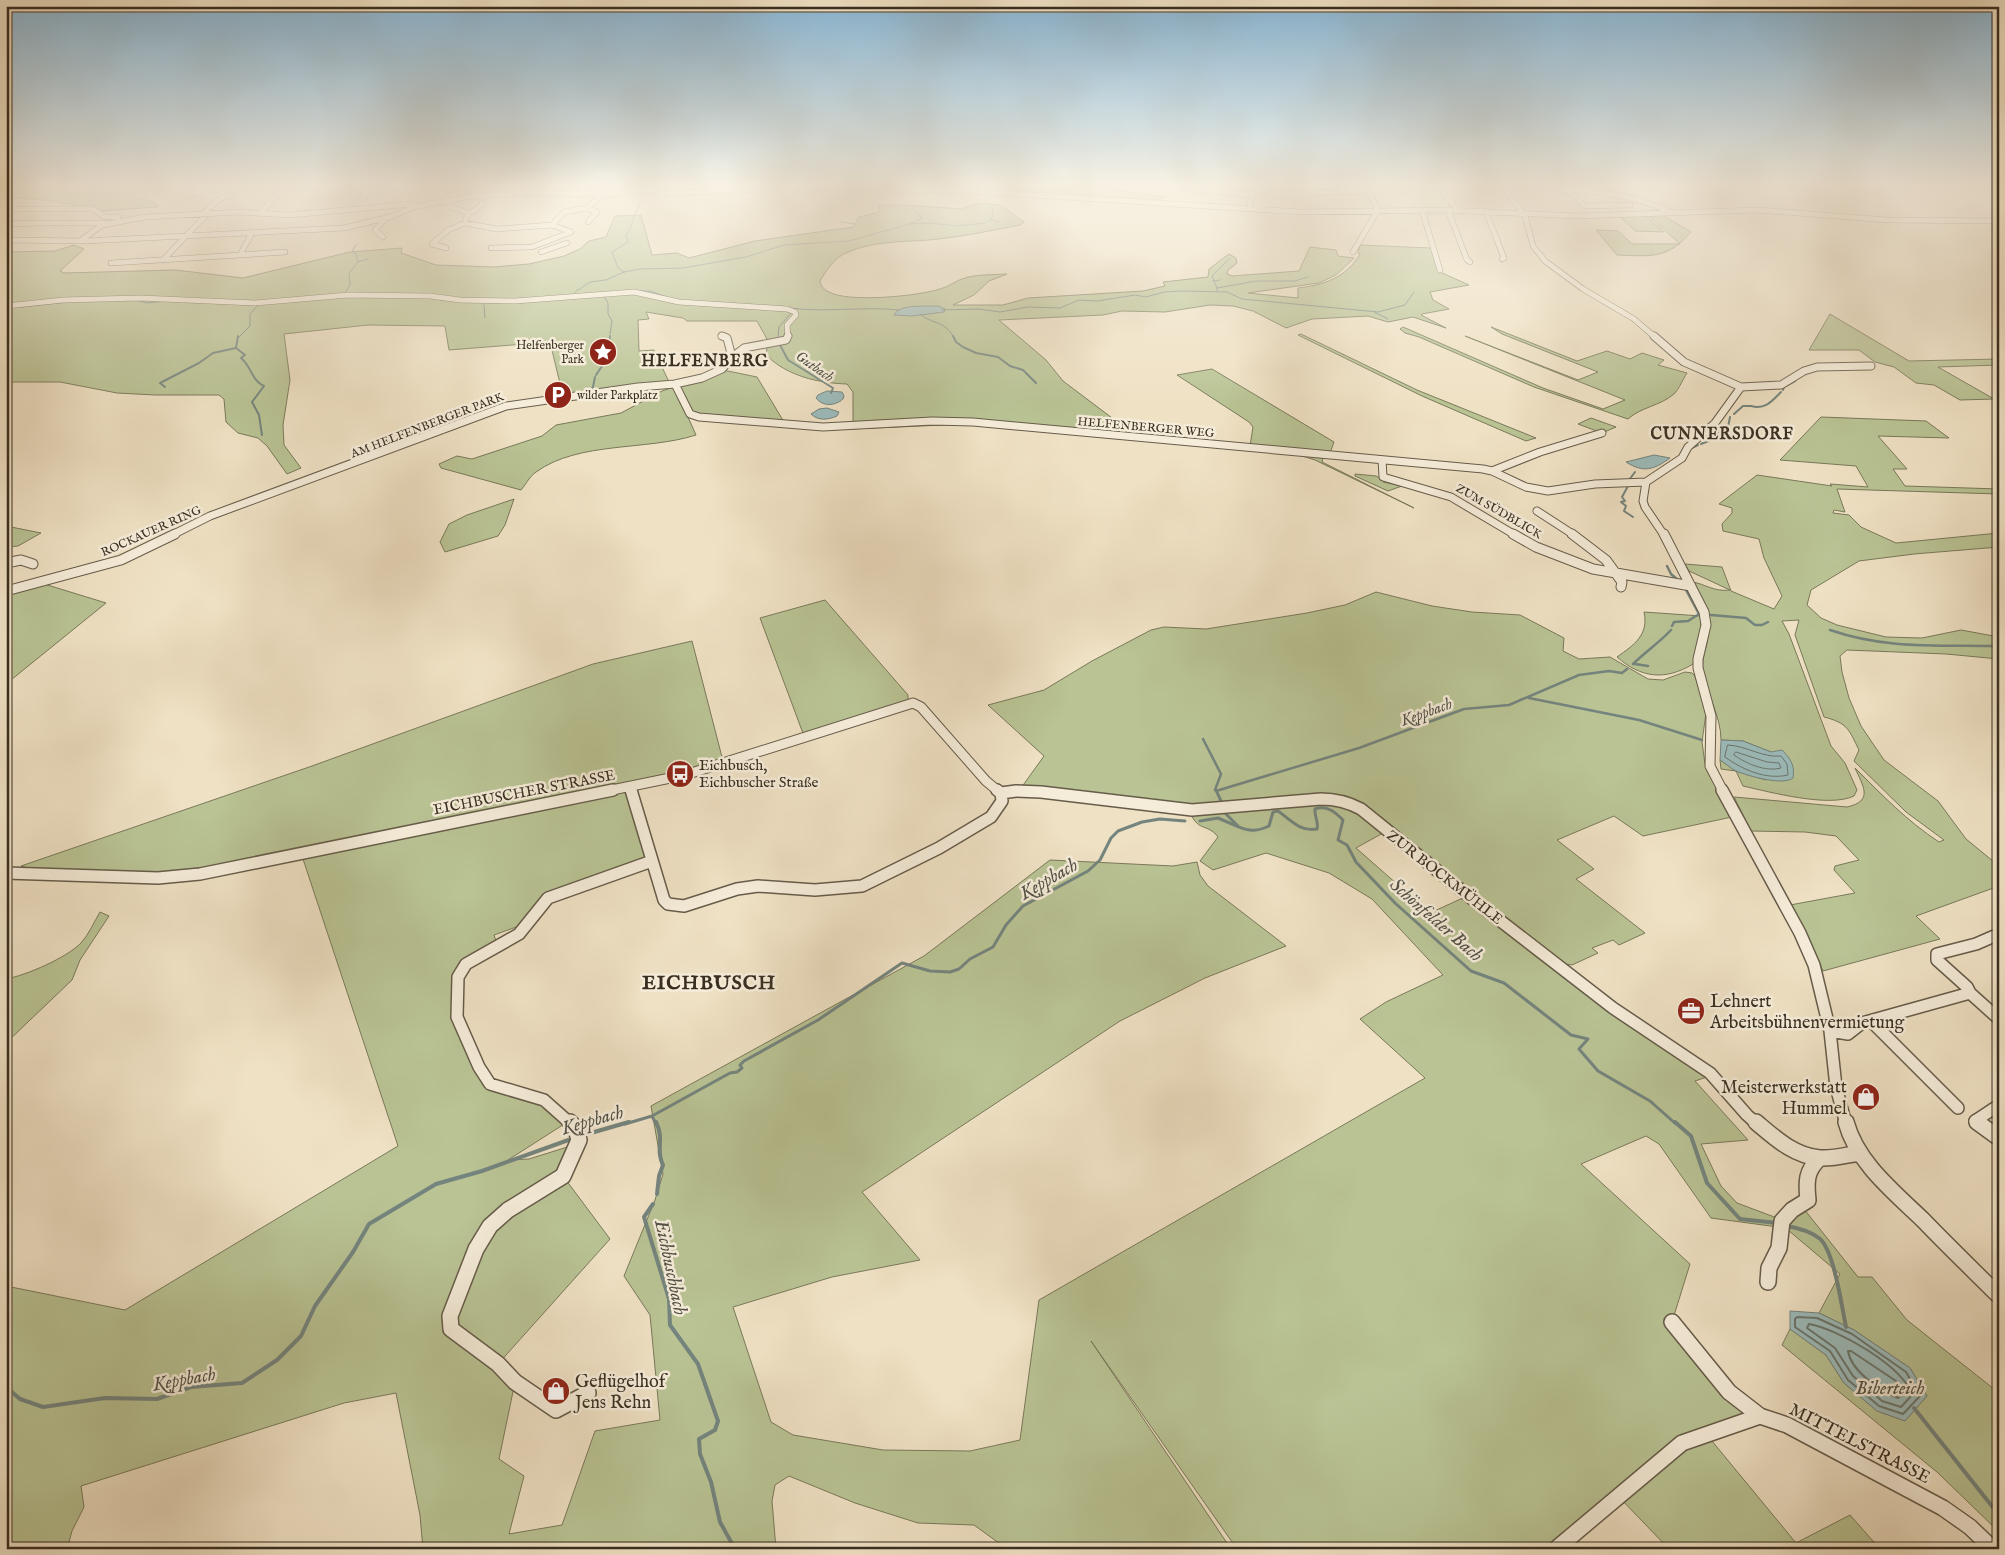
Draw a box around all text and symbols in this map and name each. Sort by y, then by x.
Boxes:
place icon: Helfenberger Park [588,337,618,367]
place label: Helfenberger Park [516,338,585,367]
water label: Gutbach [792,347,837,386]
district label: HELFENBERG [641,352,769,372]
parking icon: wilder Parkplatz [543,380,573,410]
place label: wilder Parkplatz [577,388,658,404]
street label: AM HELFENBERGER PARK [348,389,506,462]
street label: HELFENBERGER WEG [1077,414,1215,441]
district label: CUNNERSDORF [1650,425,1794,445]
street label: ZUM SÜDBLICK [1453,480,1545,542]
street label: ROCKAUER RING [99,502,204,560]
water label: Keppbach [1397,694,1455,732]
place label: Eichbusch, Eichbuscher Straße [699,756,818,792]
bus stop icon: Eichbusch, Eichbuscher Straße [665,759,695,789]
street label: EICHBUSCHER STRASSE [432,766,617,819]
street label: ZUR BOCKMÜHLE [1383,826,1507,929]
water label: Keppbach [1015,853,1082,906]
water label: Schönfelder Bach [1384,874,1487,967]
district label: EICHBUSCH [642,971,776,996]
place label: Lehnert Arbeitsbühnenvermietung [1709,991,1904,1035]
office icon: Lehnert Arbeitsbühnenvermietung [1676,996,1706,1026]
place label: Meisterwerkstatt Hummel [1721,1077,1847,1121]
shop icon: Meisterwerkstatt Hummel [1851,1082,1881,1112]
water label: Keppbach [558,1101,626,1141]
water label: Eichbuschbach [648,1217,692,1317]
water label: Keppbach [150,1363,218,1397]
place label: Geflügelhof Jens Rehn [573,1371,669,1415]
shop icon: Geflügelhof Jens Rehn [541,1376,571,1406]
water label: Biberteich [1855,1377,1925,1401]
street label: MITTELSTRASSE [1785,1399,1934,1490]

